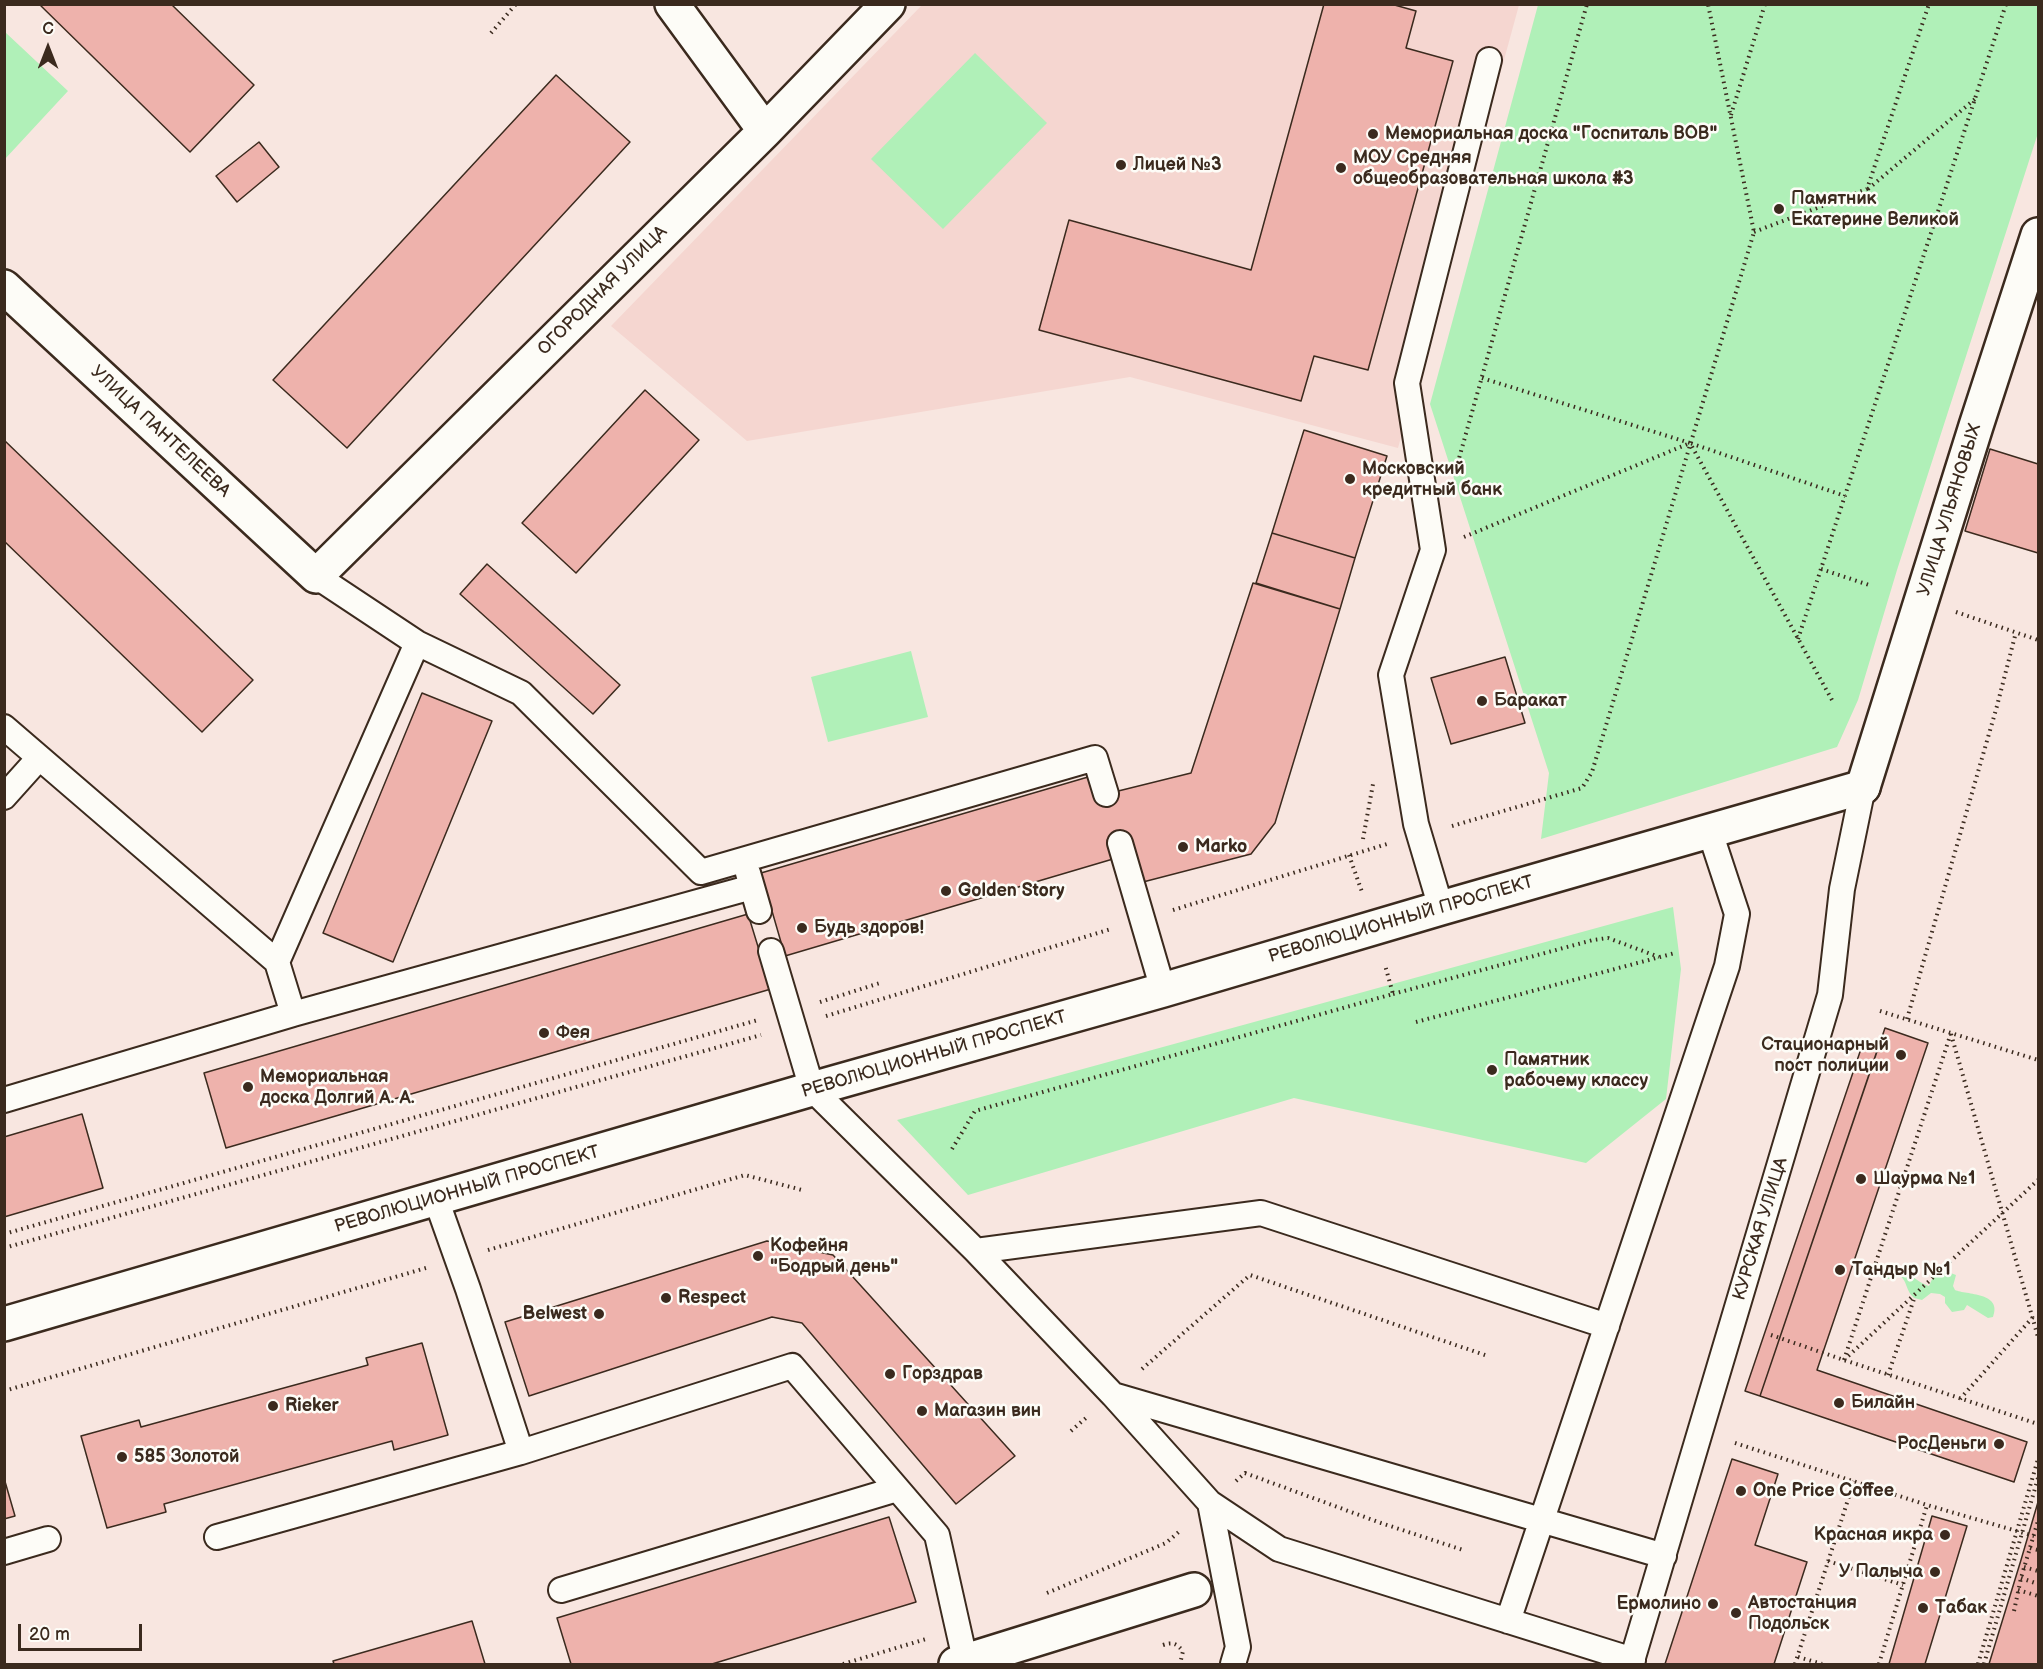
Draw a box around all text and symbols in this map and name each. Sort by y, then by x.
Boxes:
north arrow [18,18,78,78]
text: С [42,20,54,39]
place label: Мемориальная доска "Госпиталь ВОВ" [1385,123,1717,145]
marker: Мемориальная доска "Госпиталь ВОВ" [1366,127,1380,141]
place label: МОУ Средняя общеобразовательная школа #3 [1353,147,1634,190]
place label: Лицей №3 [1133,154,1222,176]
marker: Лицей №3 [1114,158,1128,172]
marker: МОУ Средняя общеобразовательная школа #3 [1334,161,1348,175]
place label: Памятник Екатерине Великой [1791,188,1959,230]
marker: Памятник Екатерине Великой [1772,202,1786,216]
street label: ОГОРОДНАЯ УЛИЦА [534,222,672,360]
street label: УЛИЦА ПАНТЕЛЕЕВА [86,362,234,502]
street label: УЛИЦА УЛЬЯНОВЫХ [1914,421,1986,599]
place label: Московский кредитный банк [1362,458,1502,500]
marker: Московский кредитный банк [1343,472,1357,486]
place label: Баракат [1494,690,1567,712]
marker: Баракат [1475,694,1489,708]
place label: Marko [1195,836,1247,858]
marker: Marko [1176,840,1190,854]
street label: РЕВОЛЮЦИОННЫЙ ПРОСПЕКТ [1266,872,1536,968]
place label: Golden Story [958,880,1064,902]
marker: Golden Story [939,884,953,898]
place label: Будь здоров! [814,917,924,939]
marker: Будь здоров! [795,921,809,935]
street label: РЕВОЛЮЦИОННЫЙ ПРОСПЕКТ [799,1007,1069,1103]
place label: Фея [556,1022,590,1044]
marker: Фея [537,1026,551,1040]
place label: Стационарный пост полиции [1761,1034,1889,1076]
marker: Стационарный пост полиции [1894,1048,1908,1062]
place label: Памятник рабочему классу [1504,1049,1648,1092]
marker: Памятник рабочему классу [1485,1063,1499,1077]
place label: Мемориальная доска Долгий А. А. [260,1066,415,1108]
marker: Мемориальная доска Долгий А. А. [241,1080,255,1094]
street label: РЕВОЛЮЦИОННЫЙ ПРОСПЕКТ [332,1142,602,1238]
street label: КУРСКАЯ УЛИЦА [1729,1155,1793,1303]
place label: Шаурма №1 [1873,1168,1975,1190]
marker: Шаурма №1 [1854,1172,1868,1186]
place label: Кофейня "Бодрый день" [770,1235,898,1278]
marker: Кофейня "Бодрый день" [751,1249,765,1263]
place label: Тандыр №1 [1852,1259,1951,1281]
marker: Тандыр №1 [1833,1263,1847,1277]
place label: Respect [678,1287,746,1309]
marker: Respect [659,1291,673,1305]
place label: Belwest [523,1303,587,1325]
marker: Belwest [592,1307,606,1321]
place label: Горздрав [902,1363,983,1385]
marker: Горздрав [883,1367,897,1381]
place label: Билайн [1851,1392,1915,1414]
place label: Rieker [285,1395,339,1417]
marker: Билайн [1832,1396,1846,1410]
marker: Rieker [266,1399,280,1413]
place label: Магазин вин [934,1400,1041,1422]
marker: Магазин вин [915,1404,929,1418]
place label: РосДеньги [1897,1433,1987,1455]
marker: РосДеньги [1992,1437,2006,1451]
place label: 585 Золотой [134,1446,239,1468]
marker: 585 Золотой [115,1450,129,1464]
place label: One Price Coffee [1753,1480,1894,1502]
marker: One Price Coffee [1734,1484,1748,1498]
place label: Красная икра [1814,1524,1933,1546]
marker: Красная икра [1938,1528,1952,1542]
place label: У Палыча [1839,1561,1923,1583]
marker: У Палыча [1928,1565,1942,1579]
place label: Автостанция Подольск [1748,1592,1857,1634]
place label: Ермолино [1616,1593,1701,1615]
marker: Ермолино [1706,1597,1720,1611]
place label: Табак [1935,1597,1987,1619]
marker: Табак [1916,1601,1930,1615]
marker: Автостанция Подольск [1729,1606,1743,1620]
scale bar [21,1612,146,1650]
text: 20 m [29,1624,70,1645]

